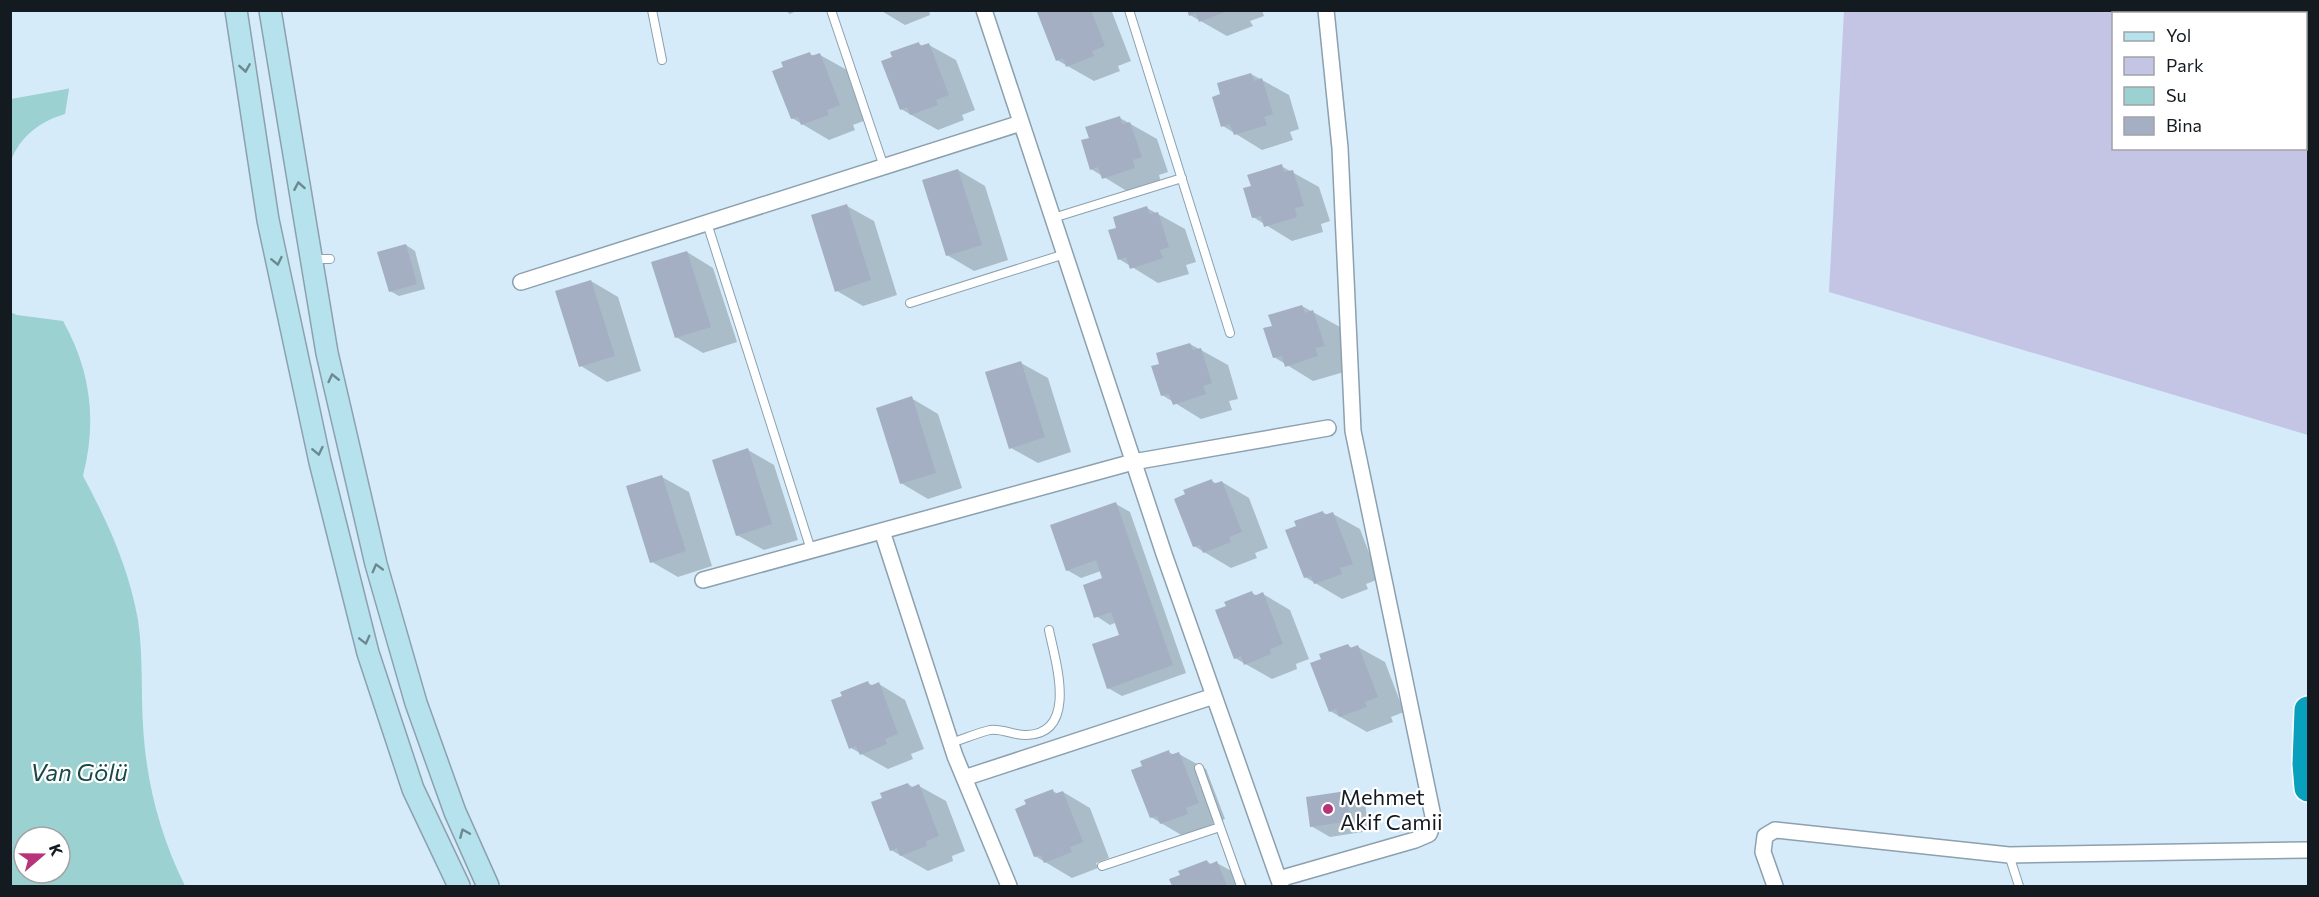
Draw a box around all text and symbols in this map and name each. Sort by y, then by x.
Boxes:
legend [2112,12,2307,150]
text: Yol [2166,24,2191,46]
text: Park [2166,54,2204,76]
one-way arrow [238,63,251,73]
text: Su [2166,84,2187,106]
text: Bina [2166,114,2202,136]
one-way arrow [293,181,306,191]
one-way arrow [270,255,283,265]
one-way arrow [327,373,340,383]
one-way arrow [311,446,324,456]
one-way arrow [372,563,384,574]
one-way arrow [358,635,371,645]
water label: Van Gölü [30,757,128,786]
place label: Mehmet Akif Camii [1340,783,1443,835]
marker: Mehmet Akif Camii [1321,802,1335,816]
north arrow [12,825,72,885]
one-way arrow [460,828,472,839]
text: K [46,841,67,858]

